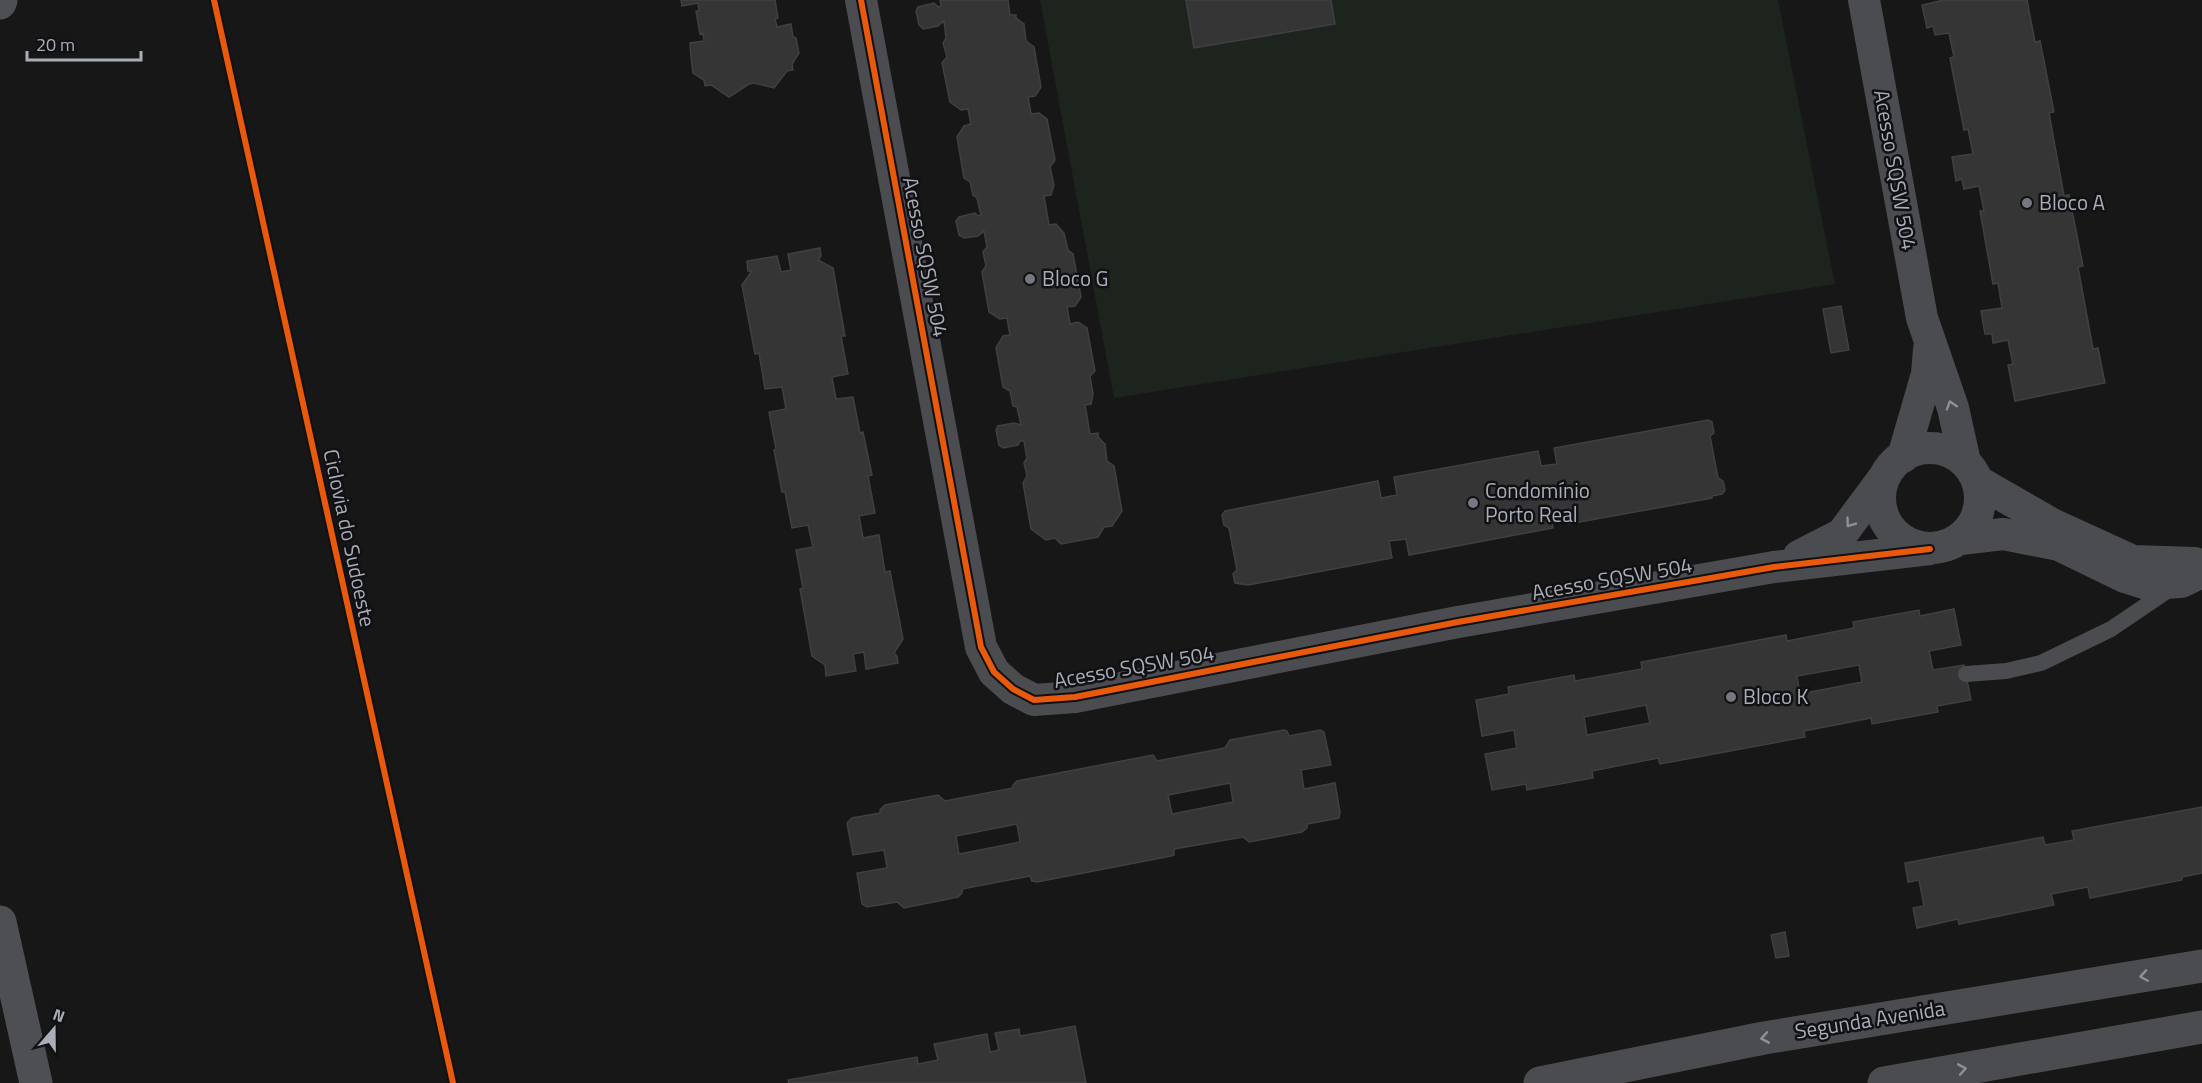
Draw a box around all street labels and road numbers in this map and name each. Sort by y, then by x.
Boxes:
street label: Acesso SQSW 504 [1866,87,1926,253]
street label: Acesso SQSW 504 [895,174,957,340]
street label: Ciclovia do Sudoeste [316,446,384,629]
street label: Acesso SQSW 504 [1529,548,1695,608]
street label: Acesso SQSW 504 [1051,636,1217,696]
street label: Segunda Avenida [1792,991,1948,1047]

